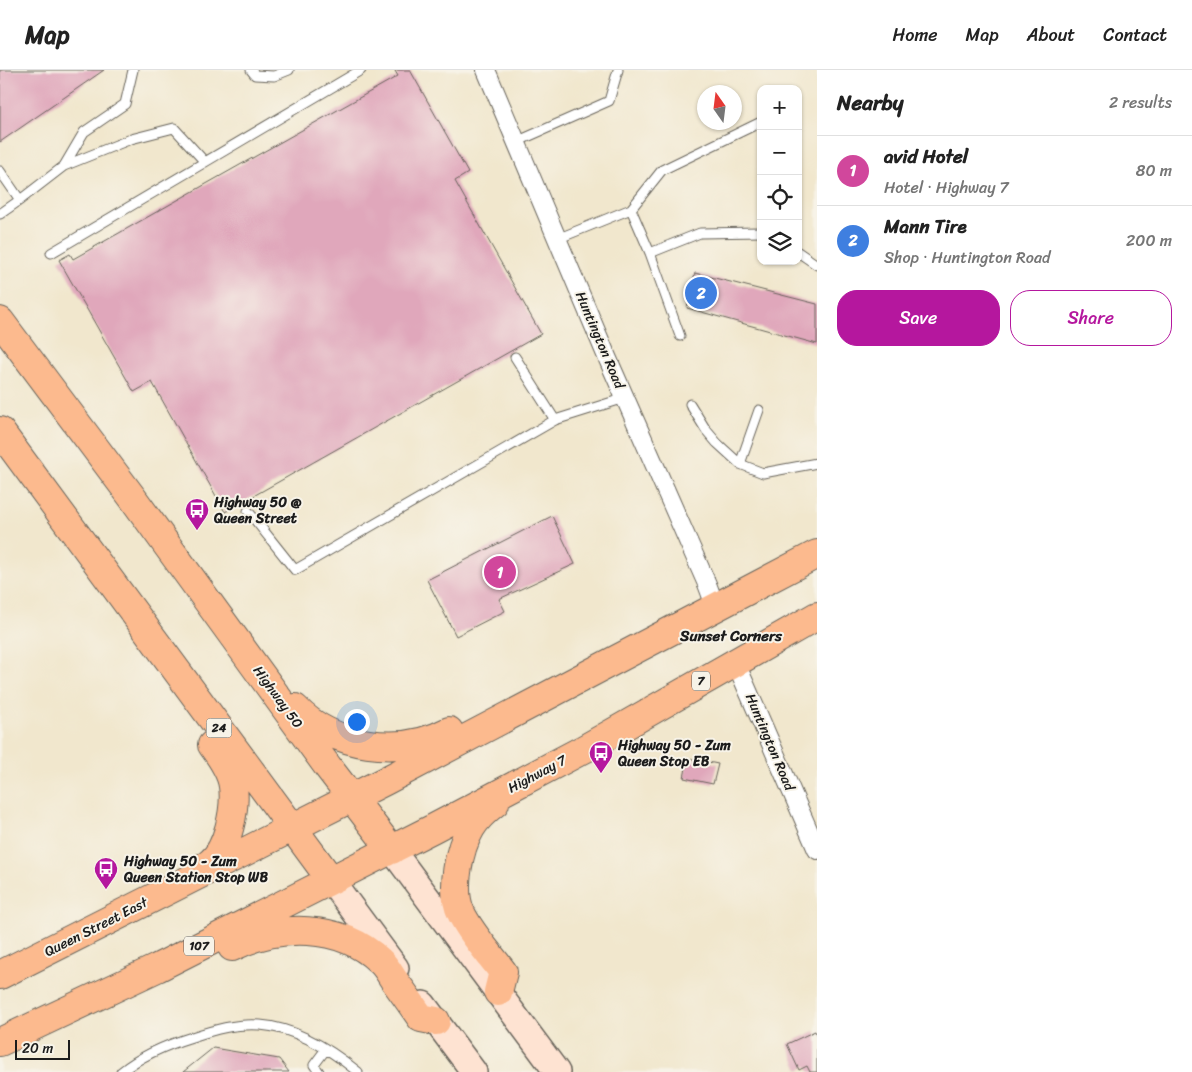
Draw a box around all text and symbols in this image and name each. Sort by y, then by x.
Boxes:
text: Map [25,14,69,56]
text: Home [893,19,938,51]
text: Map [966,19,999,51]
text: About [1027,19,1075,51]
text: Contact [1103,19,1167,51]
text: Nearby [837,84,903,122]
north arrow [697,85,742,130]
map controls [757,85,802,265]
button: + [757,85,802,130]
text: 2 results [1109,88,1172,117]
button: − [757,130,802,175]
text: avid Hotel [884,140,968,173]
text: 1 [850,156,856,185]
text: 80 m [1136,156,1172,185]
text: Hotel · Highway 7 [884,173,1009,202]
button: locate [757,175,802,220]
text: Mann Tire [884,210,967,243]
button: layers [757,220,802,265]
text: 2 [848,226,858,255]
text: 200 m [1126,226,1172,255]
text: Shop · Huntington Road [884,243,1050,272]
pin: 2 [685,274,717,312]
street label: Huntington Road [568,287,632,394]
button: Save [837,290,1000,346]
button: Share [1010,290,1172,346]
place label: Highway 50 @ Queen Street [213,490,302,531]
bus stop icon: Highway 50 @ Queen Street [184,497,210,531]
pin: 1 [484,553,516,591]
district label: Sunset Corners [679,623,783,649]
street label: Highway 50 [246,660,310,734]
road number: 7 [692,672,710,690]
street label: Huntington Road [738,689,802,796]
your location [344,709,370,735]
road number: 24 [206,718,232,738]
place label: Highway 50 - Zum Queen Stop EB [617,733,731,774]
bus stop icon: Highway 50 - Zum Queen Stop EB [588,740,614,774]
street label: Highway 7 [503,748,572,800]
place label: Highway 50 - Zum Queen Station Stop WB [123,849,268,890]
bus stop icon: Highway 50 - Zum Queen Station Stop WB [93,856,119,890]
street label: Queen Street East [40,890,153,964]
road number: 107 [184,936,214,956]
text: 20 m [22,1036,53,1061]
scale bar [15,1037,70,1060]

